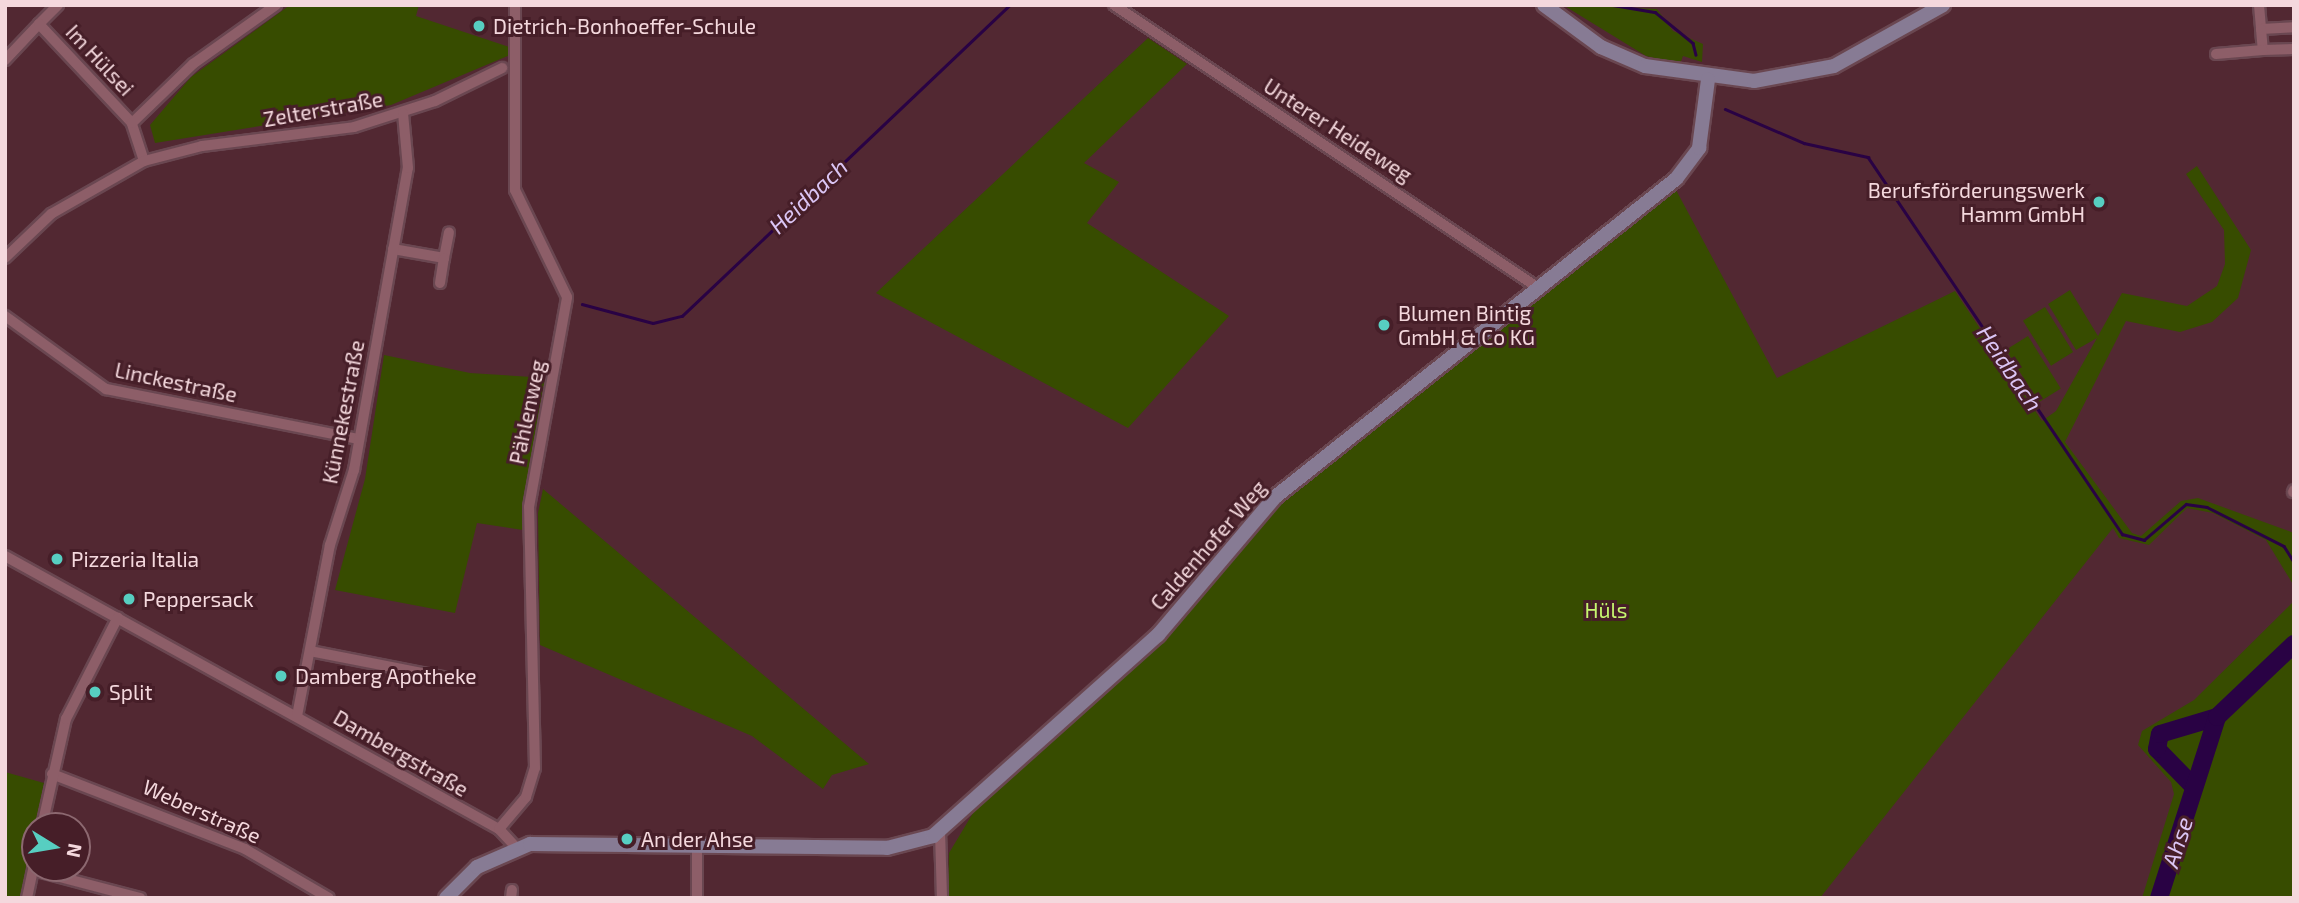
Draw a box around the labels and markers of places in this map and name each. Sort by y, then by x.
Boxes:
place label: Dietrich-Bonhoeffer-Schule [493,13,756,39]
marker: Dietrich-Bonhoeffer-Schule [471,18,487,34]
place label: Berufsförderungswerk Hamm GmbH [1868,177,2085,227]
marker: Berufsförderungswerk Hamm GmbH [2091,194,2107,210]
place label: Blumen Bintig GmbH & Co KG [1398,300,1535,350]
marker: Blumen Bintig GmbH & Co KG [1376,317,1392,333]
place label: Pizzeria Italia [71,546,199,572]
marker: Pizzeria Italia [49,551,65,567]
place label: Peppersack [143,586,254,612]
marker: Peppersack [121,591,137,607]
place label: Damberg Apotheke [295,663,477,689]
marker: Damberg Apotheke [273,668,289,684]
place label: Split [109,679,152,705]
marker: Split [87,684,103,700]
place label: An der Ahse [641,826,755,852]
marker: An der Ahse [619,831,635,847]

